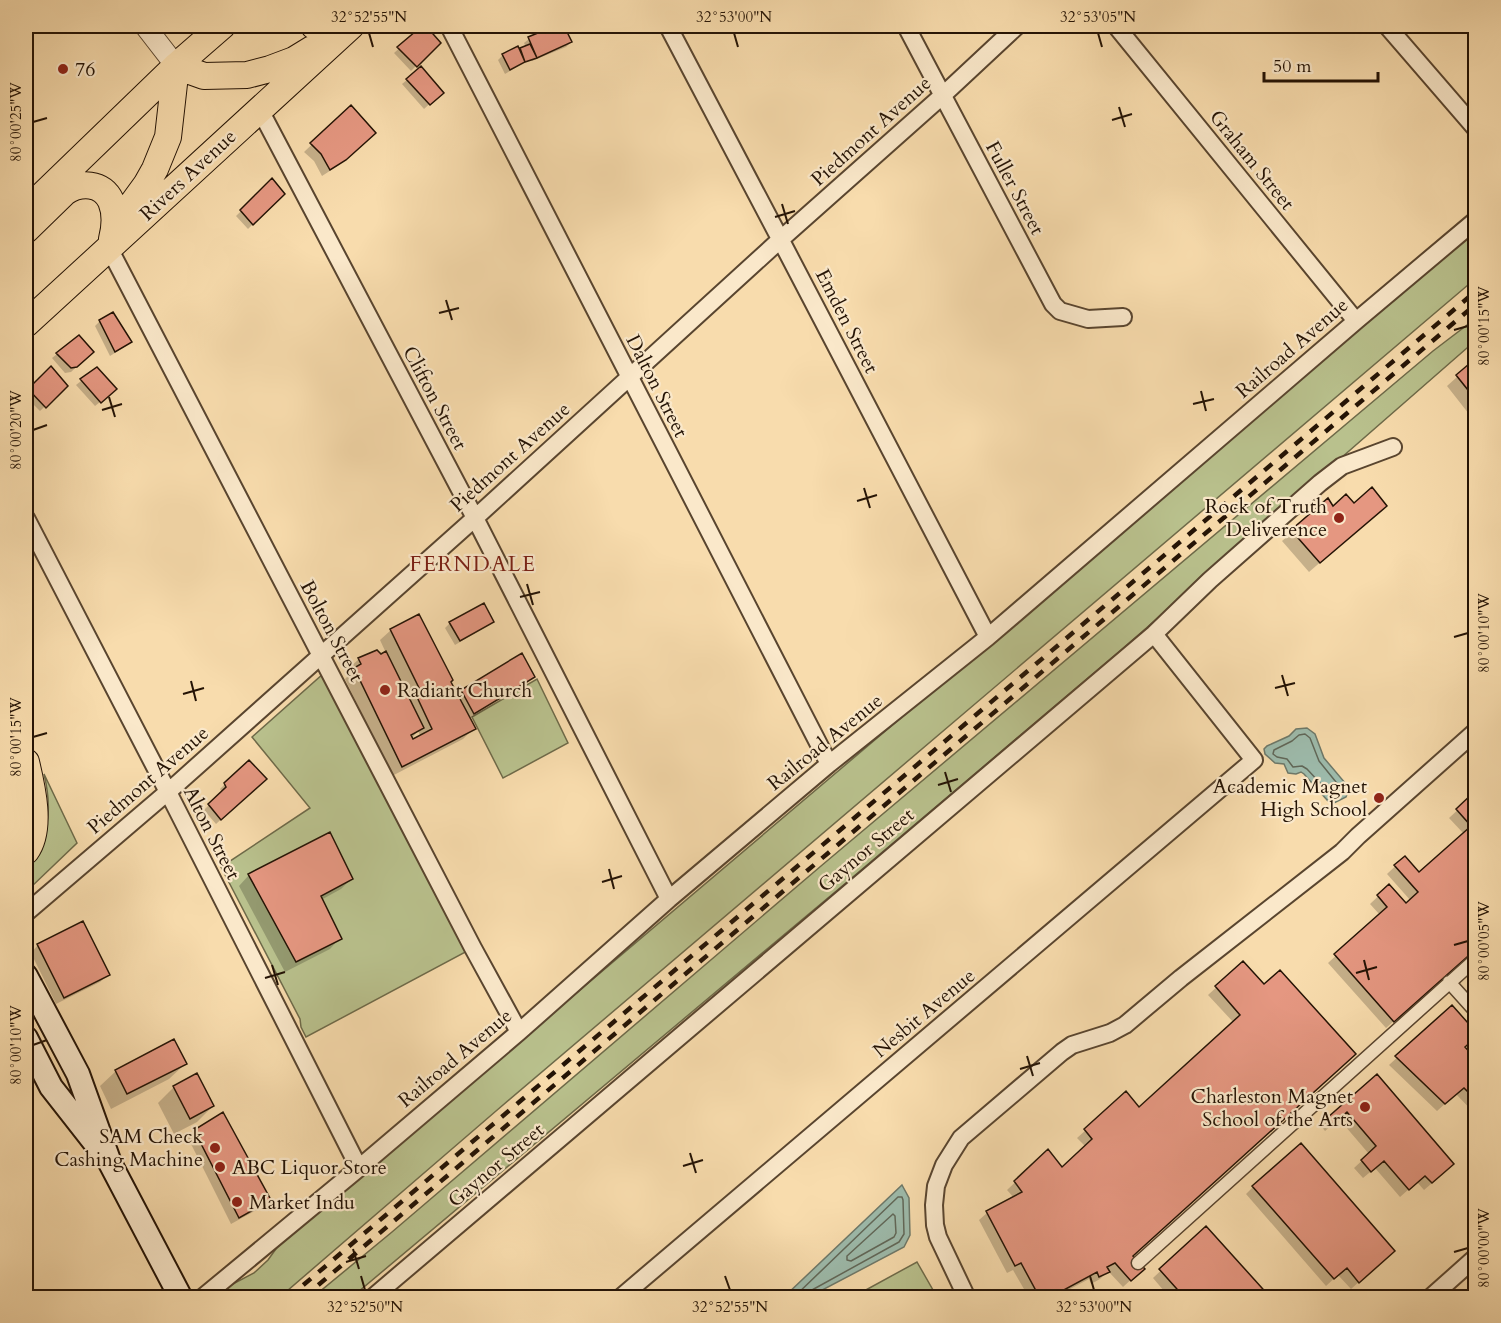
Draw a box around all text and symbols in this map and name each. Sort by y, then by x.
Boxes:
text: 32°52'55"N [331,7,407,27]
text: 32°53'00"N [696,7,772,27]
text: 32°53'05"N [1060,7,1136,27]
scale bar [1264,45,1378,83]
text: 50 m [1273,54,1312,79]
place label: 76 [75,56,96,83]
marker: 76 [56,62,70,76]
street label: Piedmont Avenue [805,70,937,192]
text: 80°00'25"W [6,82,26,162]
street label: Graham Street [1203,104,1301,216]
street label: Rivers Avenue [134,123,242,227]
street label: Fuller Street [979,136,1051,240]
street label: Emden Street [809,264,885,378]
text: 80°00'15"W [1474,286,1494,366]
street label: Railroad Avenue [1230,292,1354,404]
street label: Dalton Street [620,330,695,443]
street label: Clifton Street [396,341,474,455]
text: 80°00'20"W [6,390,26,470]
street label: Piedmont Avenue [444,396,576,518]
place label: Rock of Truth Deliverence [1205,493,1327,543]
marker: Rock of Truth Deliverence [1332,511,1346,525]
district label: FERNDALE [409,550,537,579]
street label: Bolton Street [294,575,370,687]
text: 80°00'10"W [1474,593,1494,673]
place label: Radiant Church [397,677,532,704]
marker: Radiant Church [378,683,392,697]
street label: Railroad Avenue [762,687,888,797]
text: 80°00'15"W [6,697,26,777]
street label: Piedmont Avenue [81,720,215,840]
place label: Academic Magnet High School [1213,773,1368,823]
street label: Alton Street [177,782,247,885]
marker: Academic Magnet High School [1372,791,1386,805]
street label: Gaynor Street [812,801,920,898]
text: 80°00'05"W [1474,901,1494,981]
street label: Nesbit Avenue [867,962,981,1064]
street label: Railroad Avenue [392,1002,518,1114]
text: 80°00'10"W [6,1005,26,1085]
place label: Charleston Magnet School of the Arts [1191,1083,1354,1133]
marker: Charleston Magnet School of the Arts [1358,1100,1372,1114]
street label: Gaynor Street [442,1116,550,1213]
place label: SAM Check Cashing Machine [54,1123,203,1173]
marker: SAM Check Cashing Machine [208,1141,222,1155]
place label: ABC Liquor Store [232,1154,387,1181]
marker: ABC Liquor Store [213,1160,227,1174]
place label: Market Indu [249,1189,355,1216]
marker: Market Indu [230,1195,244,1209]
text: 80°00'00"W [1474,1208,1494,1288]
text: 32°52'50"N [327,1297,403,1317]
text: 32°52'55"N [692,1297,768,1317]
text: 32°53'00"N [1056,1297,1132,1317]

